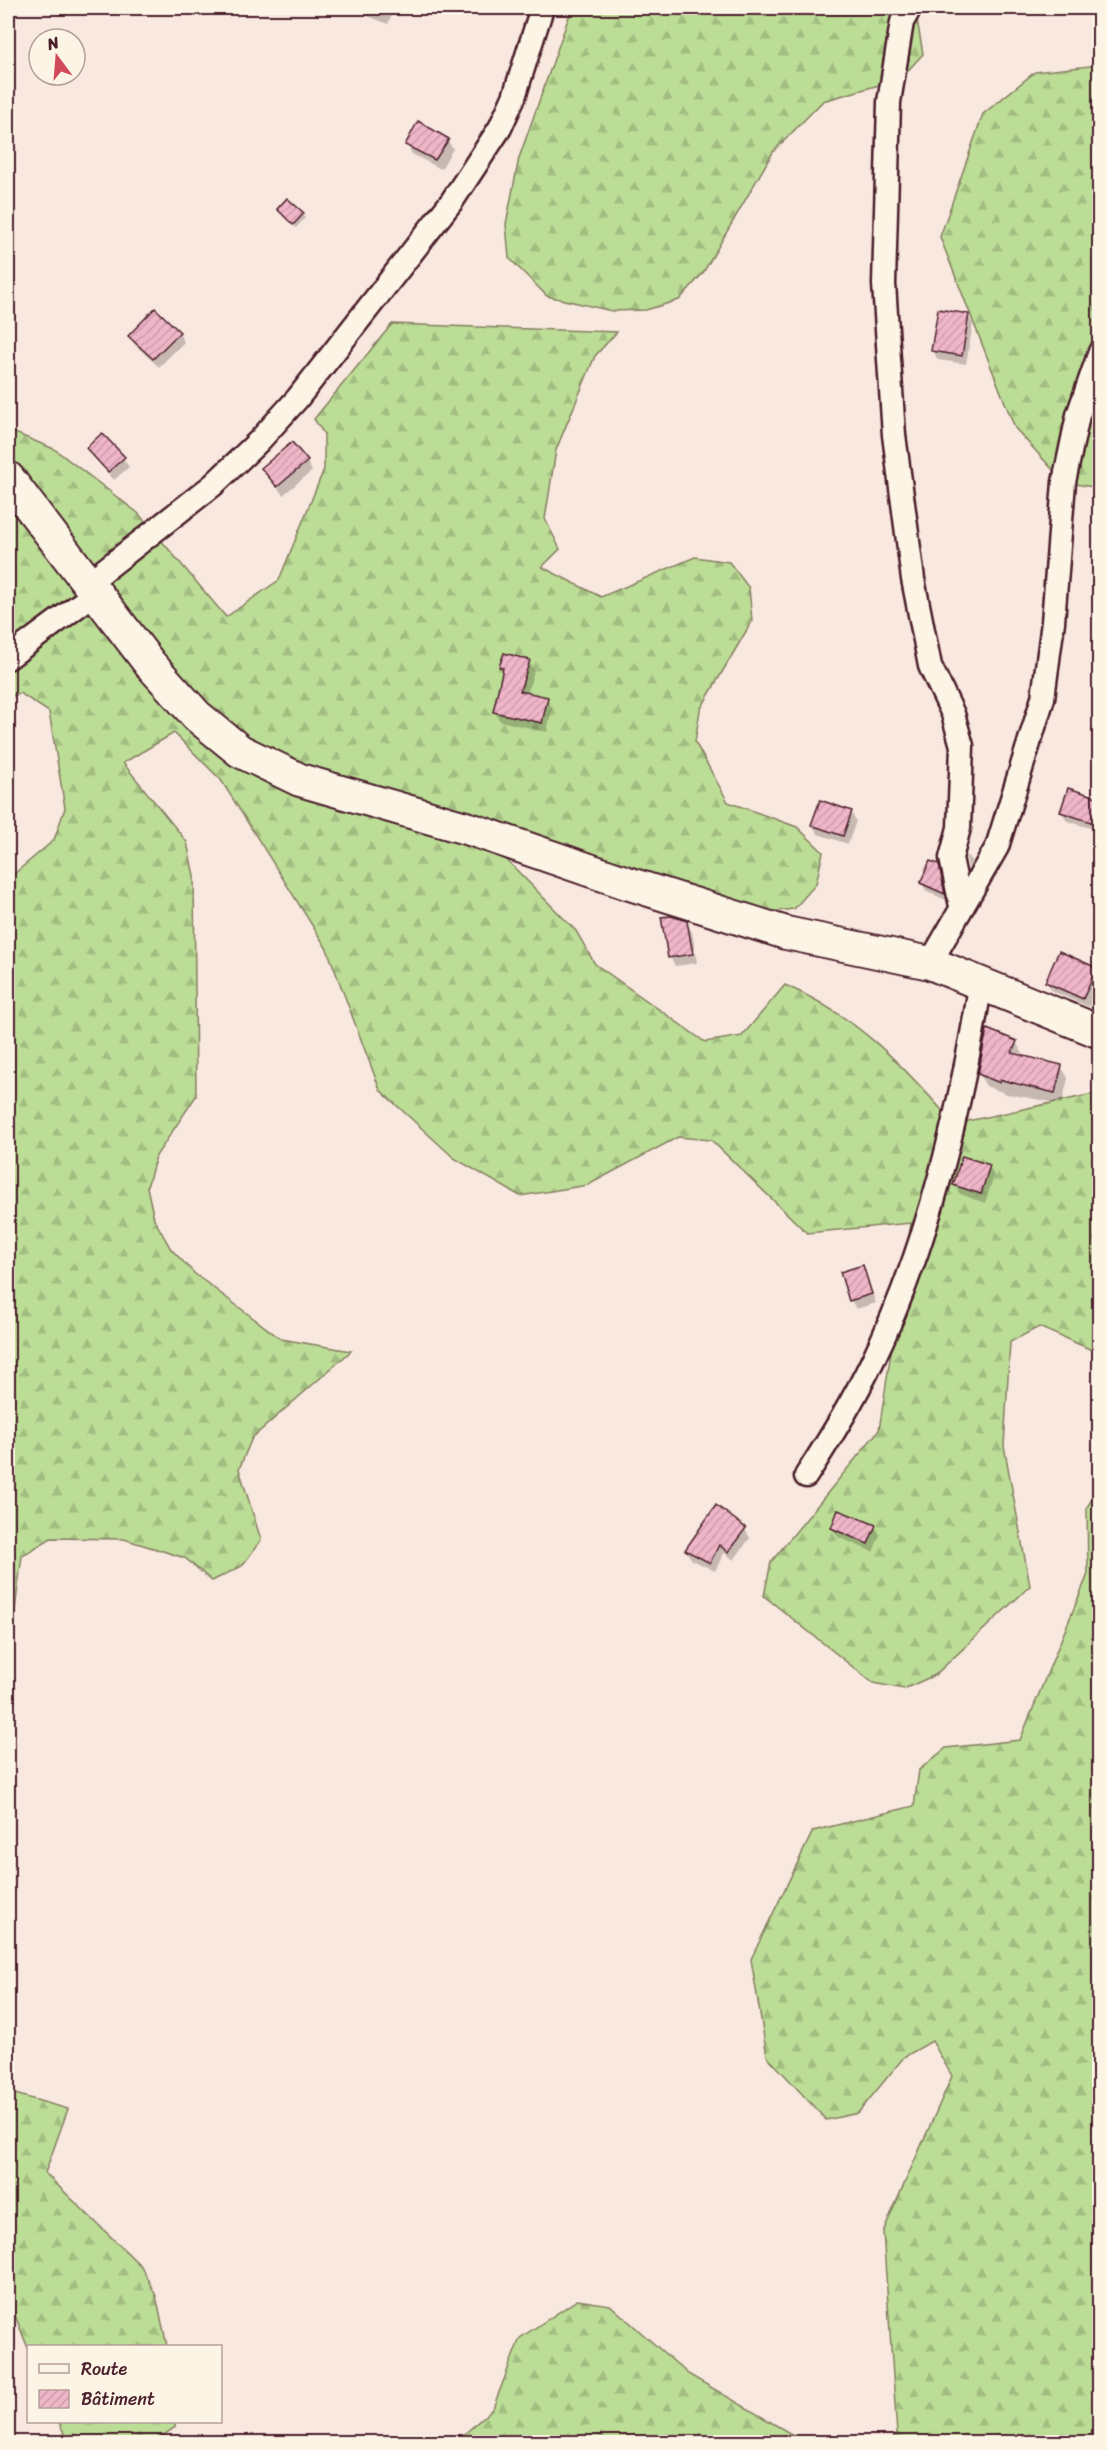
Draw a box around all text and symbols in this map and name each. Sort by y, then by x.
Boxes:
north arrow [27,27,87,87]
text: N [43,27,63,59]
legend [27,2345,222,2423]
text: Route [81,2353,128,2385]
text: Bâtiment [81,2383,155,2415]

